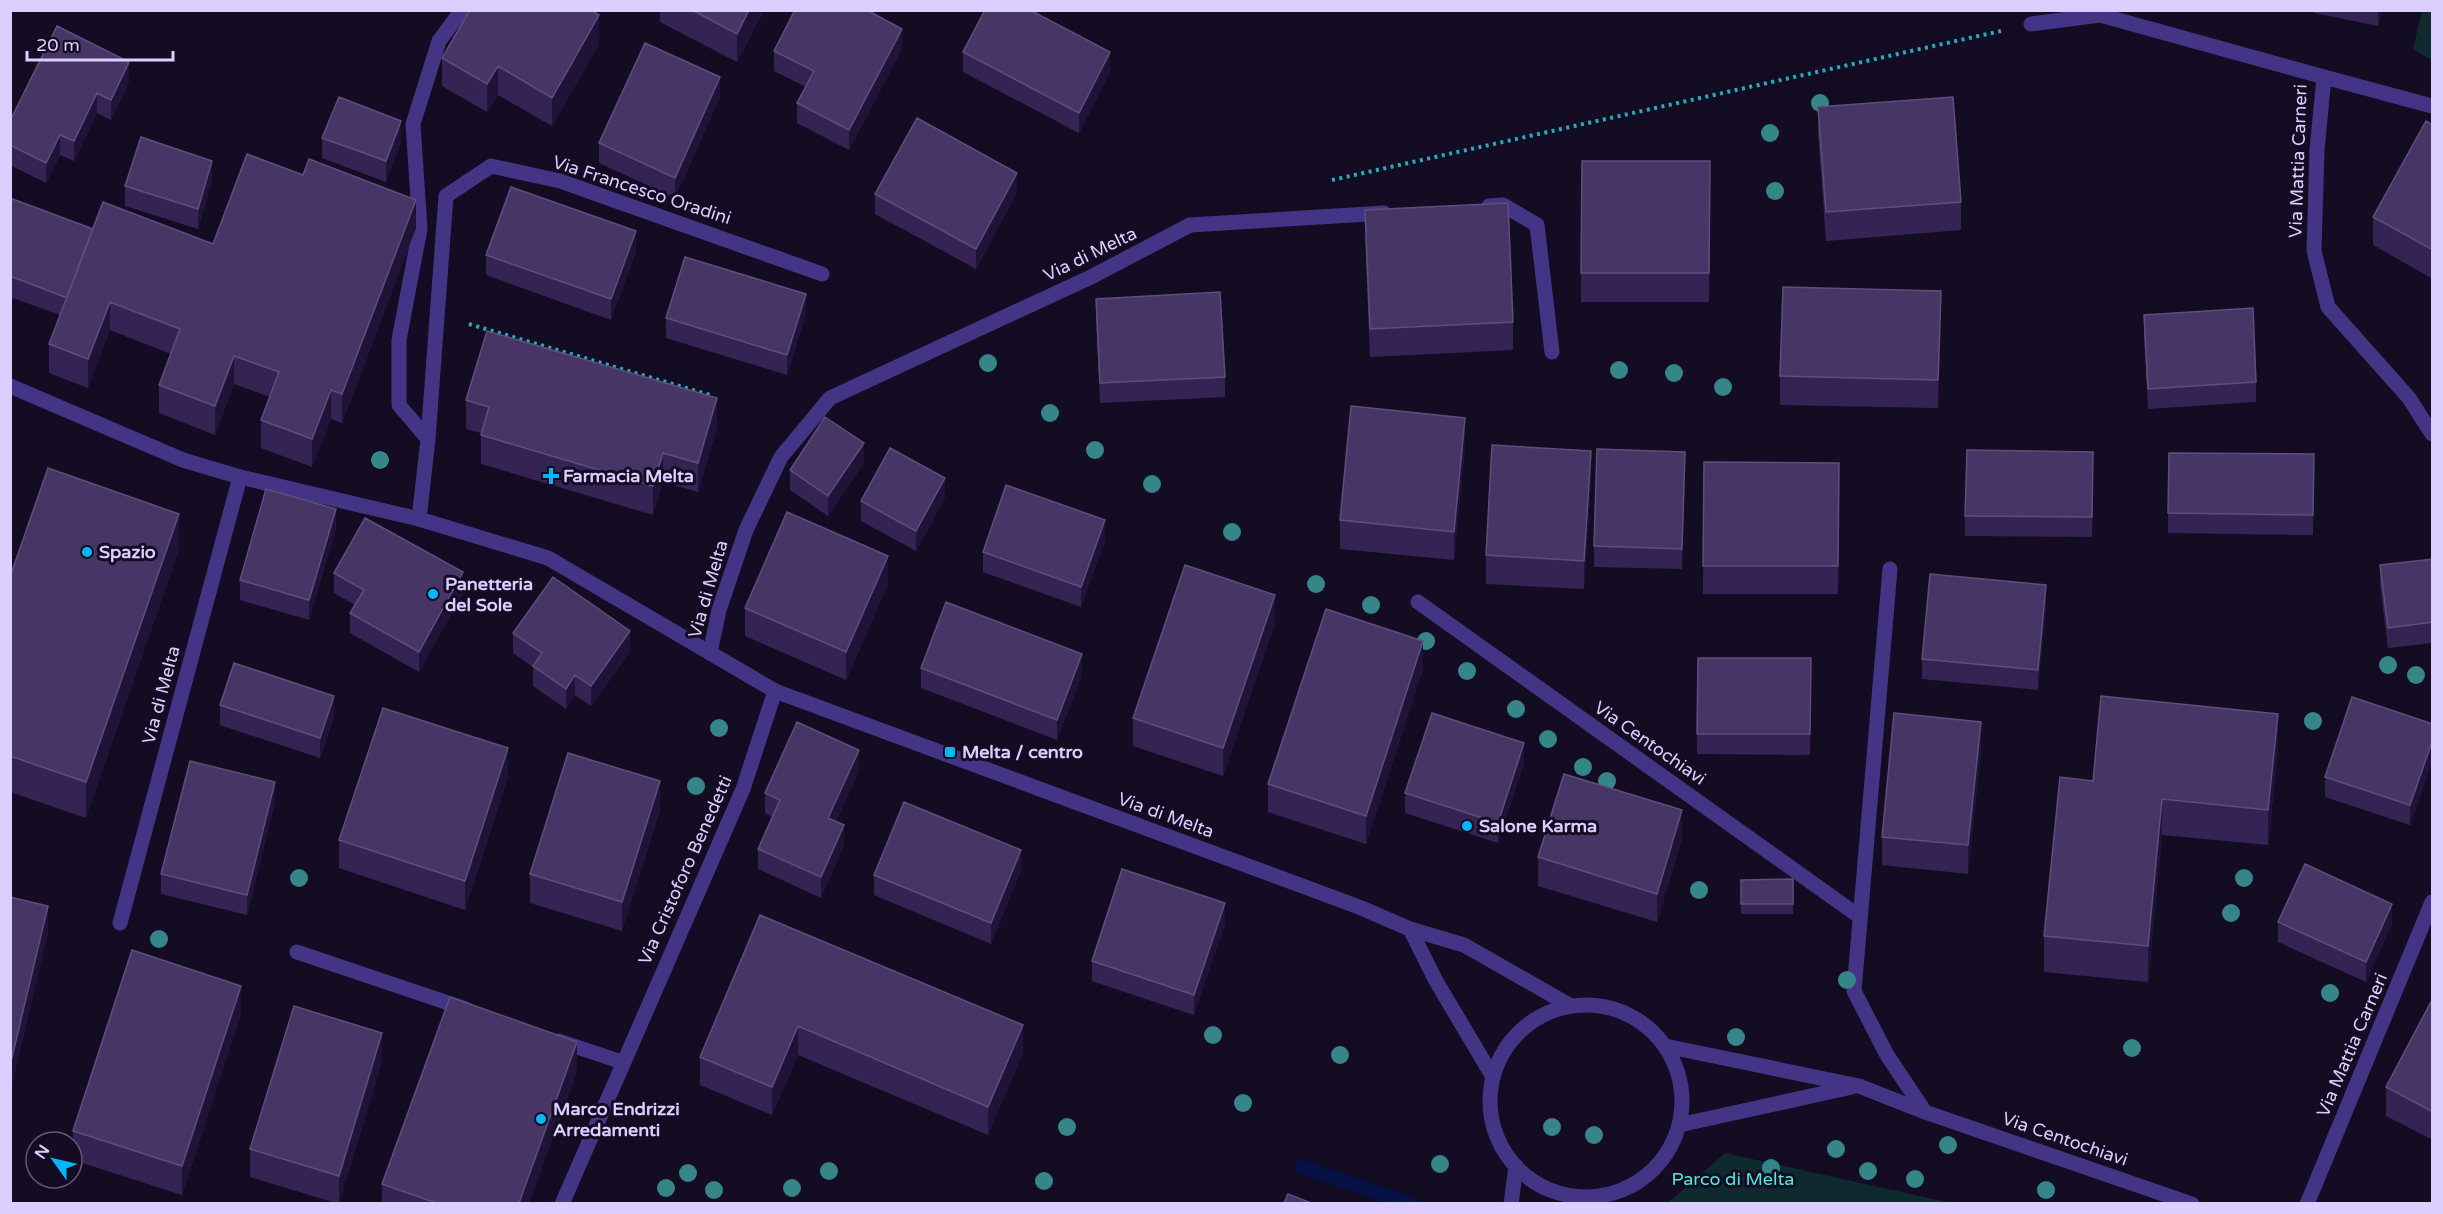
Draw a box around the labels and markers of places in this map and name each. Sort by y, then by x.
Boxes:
place label: Farmacia Melta [563,465,694,487]
marker: Farmacia Melta [544,469,558,483]
place label: Spazio [99,541,156,563]
marker: Spazio [80,545,94,559]
place label: Panetteria del Sole [445,573,533,616]
marker: Panetteria del Sole [426,587,440,601]
place label: Melta / centro [962,741,1083,763]
marker: Melta / centro [943,745,957,759]
place label: Salone Karma [1479,815,1597,837]
marker: Salone Karma [1460,819,1474,833]
place label: Marco Endrizzi Arredamenti [553,1098,680,1141]
marker: Marco Endrizzi Arredamenti [534,1112,548,1126]

